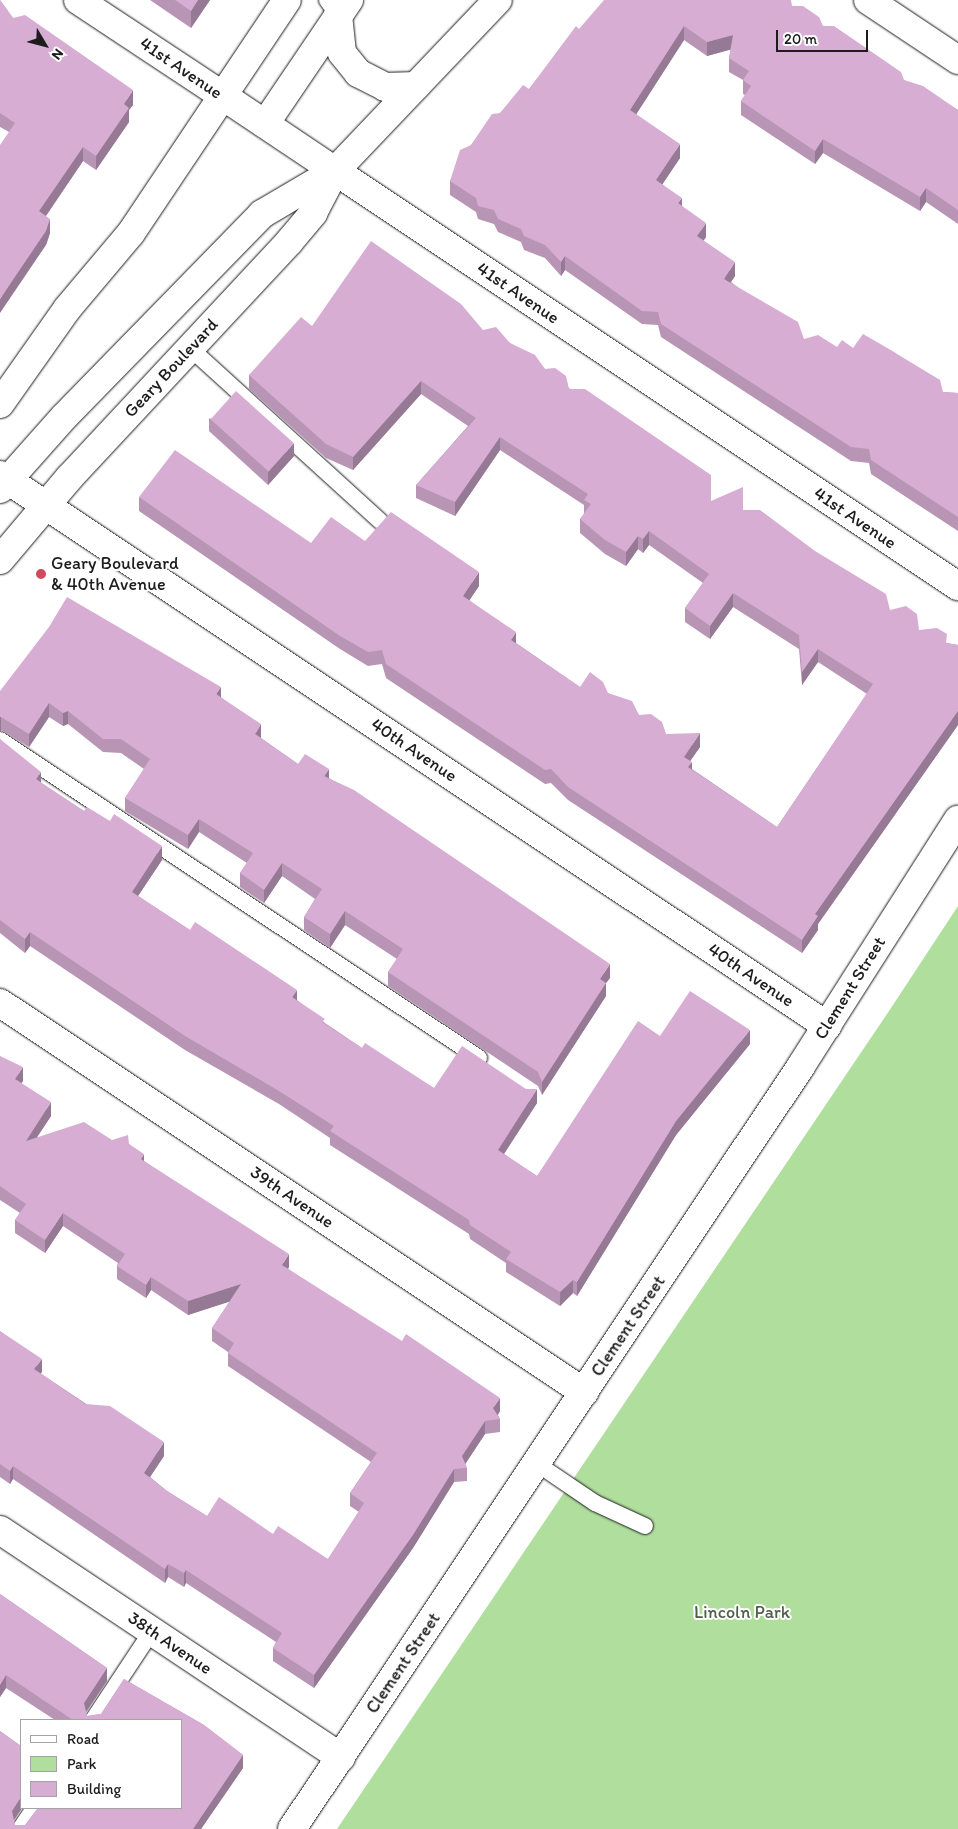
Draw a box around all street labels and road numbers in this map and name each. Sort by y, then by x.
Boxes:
street label: 41st Avenue [136,33,226,103]
street label: 41st Avenue [473,258,563,328]
street label: Geary Boulevard [119,314,223,422]
street label: 41st Avenue [810,483,900,553]
street label: 40th Avenue [367,714,461,786]
street label: Clement Street [810,933,890,1043]
street label: 40th Avenue [704,939,798,1011]
street label: 39th Avenue [246,1161,338,1233]
street label: Clement Street [586,1272,670,1380]
street label: 38th Avenue [124,1607,216,1679]
street label: Clement Street [361,1609,445,1717]

